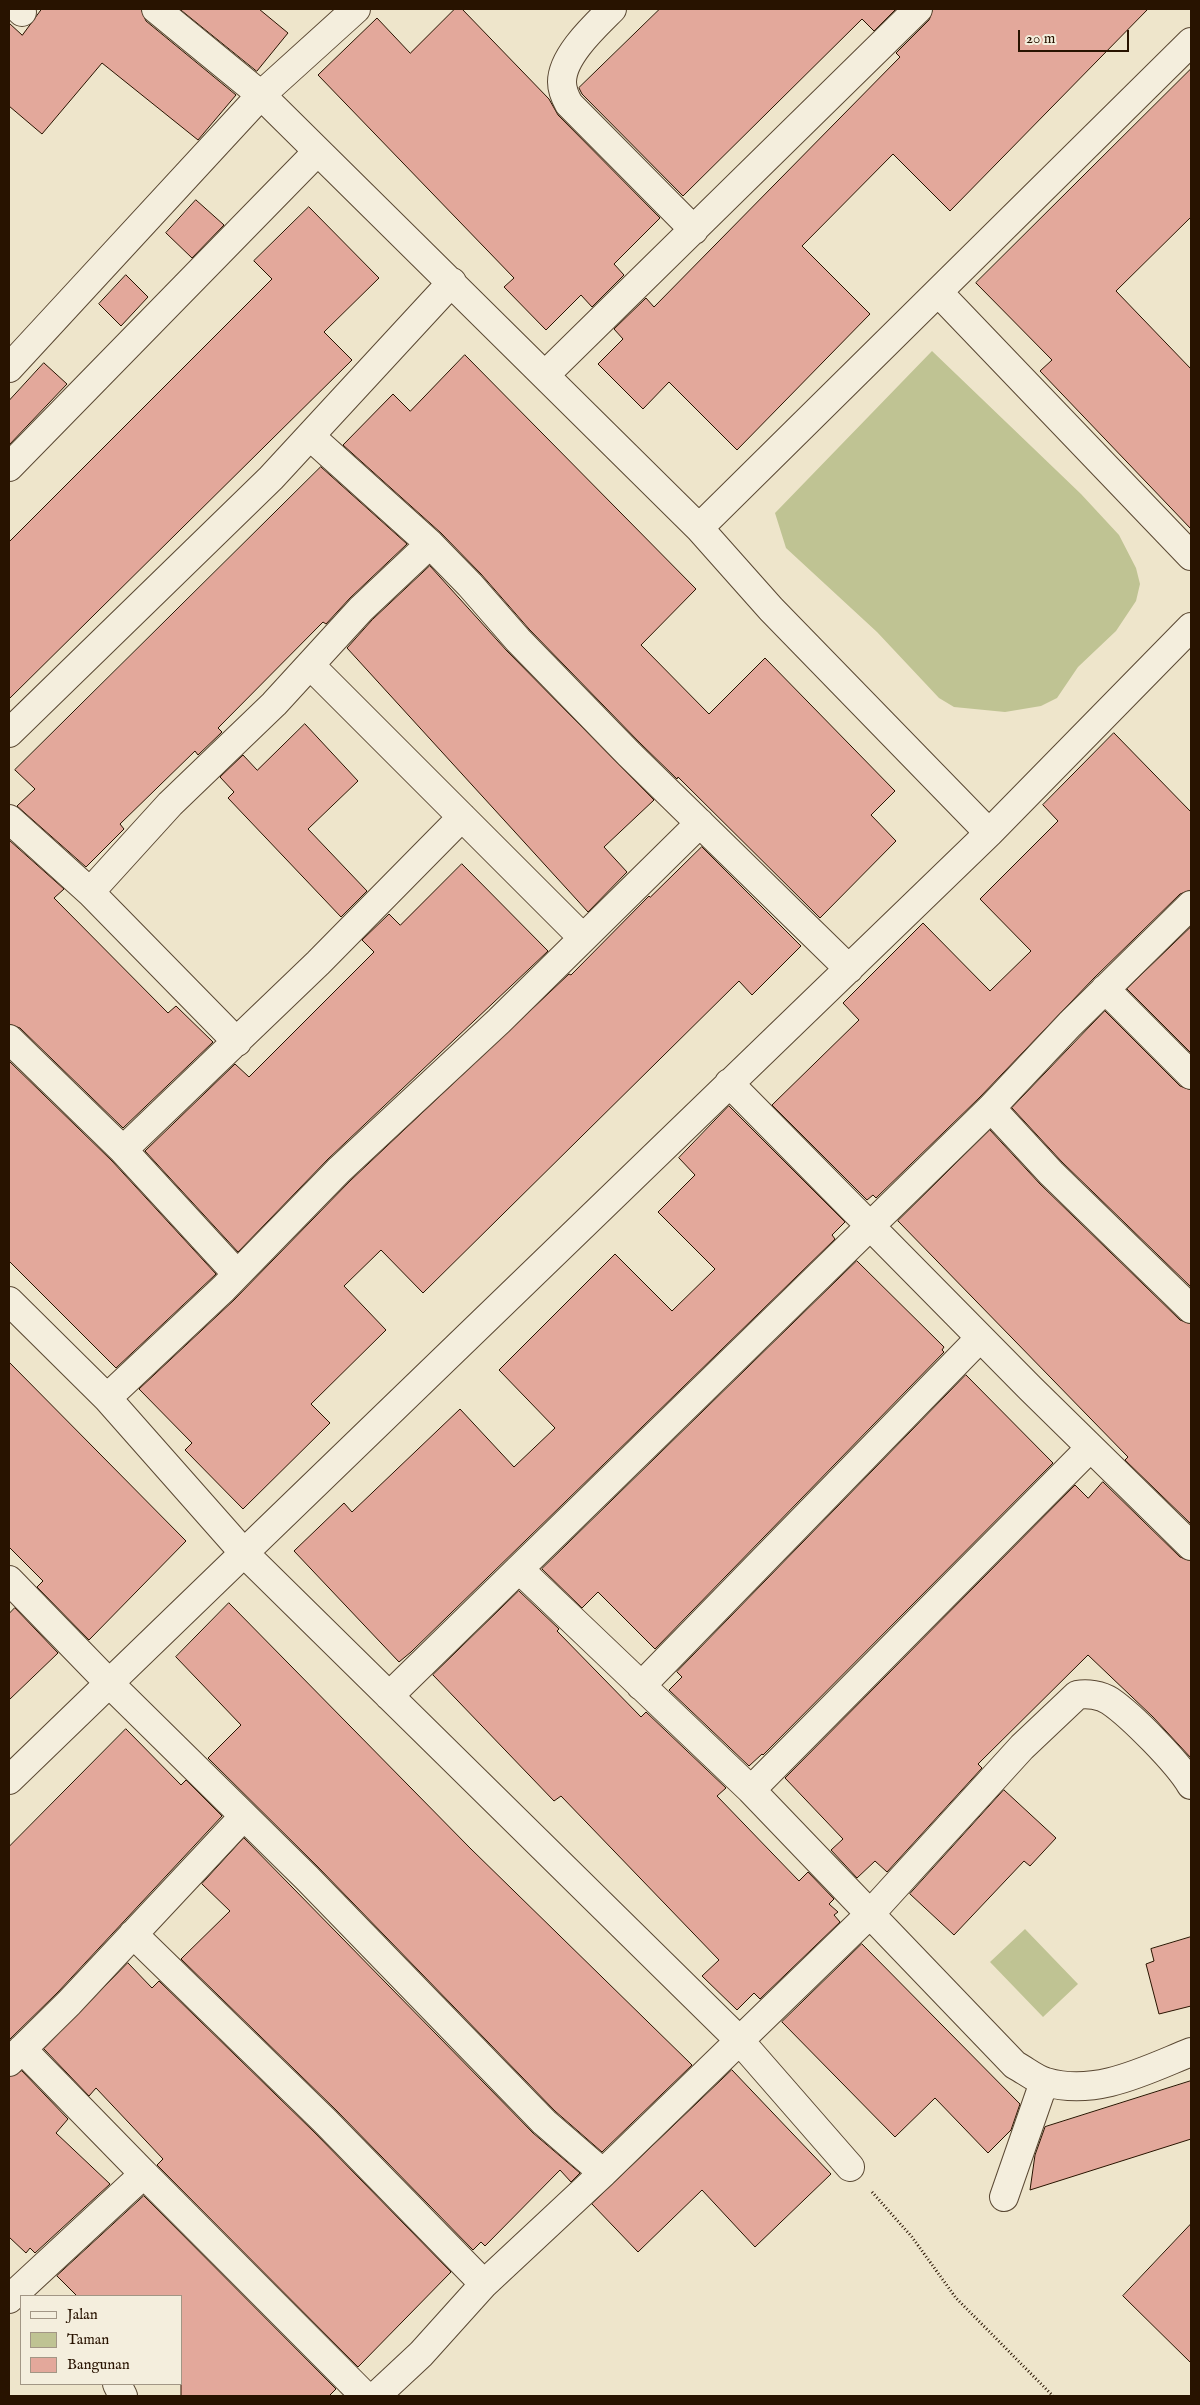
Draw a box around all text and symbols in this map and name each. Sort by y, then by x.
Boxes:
scale bar [1020,20,1131,52]
text: 20 m [1026,29,1055,48]
legend [20,2295,182,2385]
text: Jalan [67,2305,98,2324]
text: Taman [67,2330,109,2349]
text: Bangunan [67,2355,130,2374]

